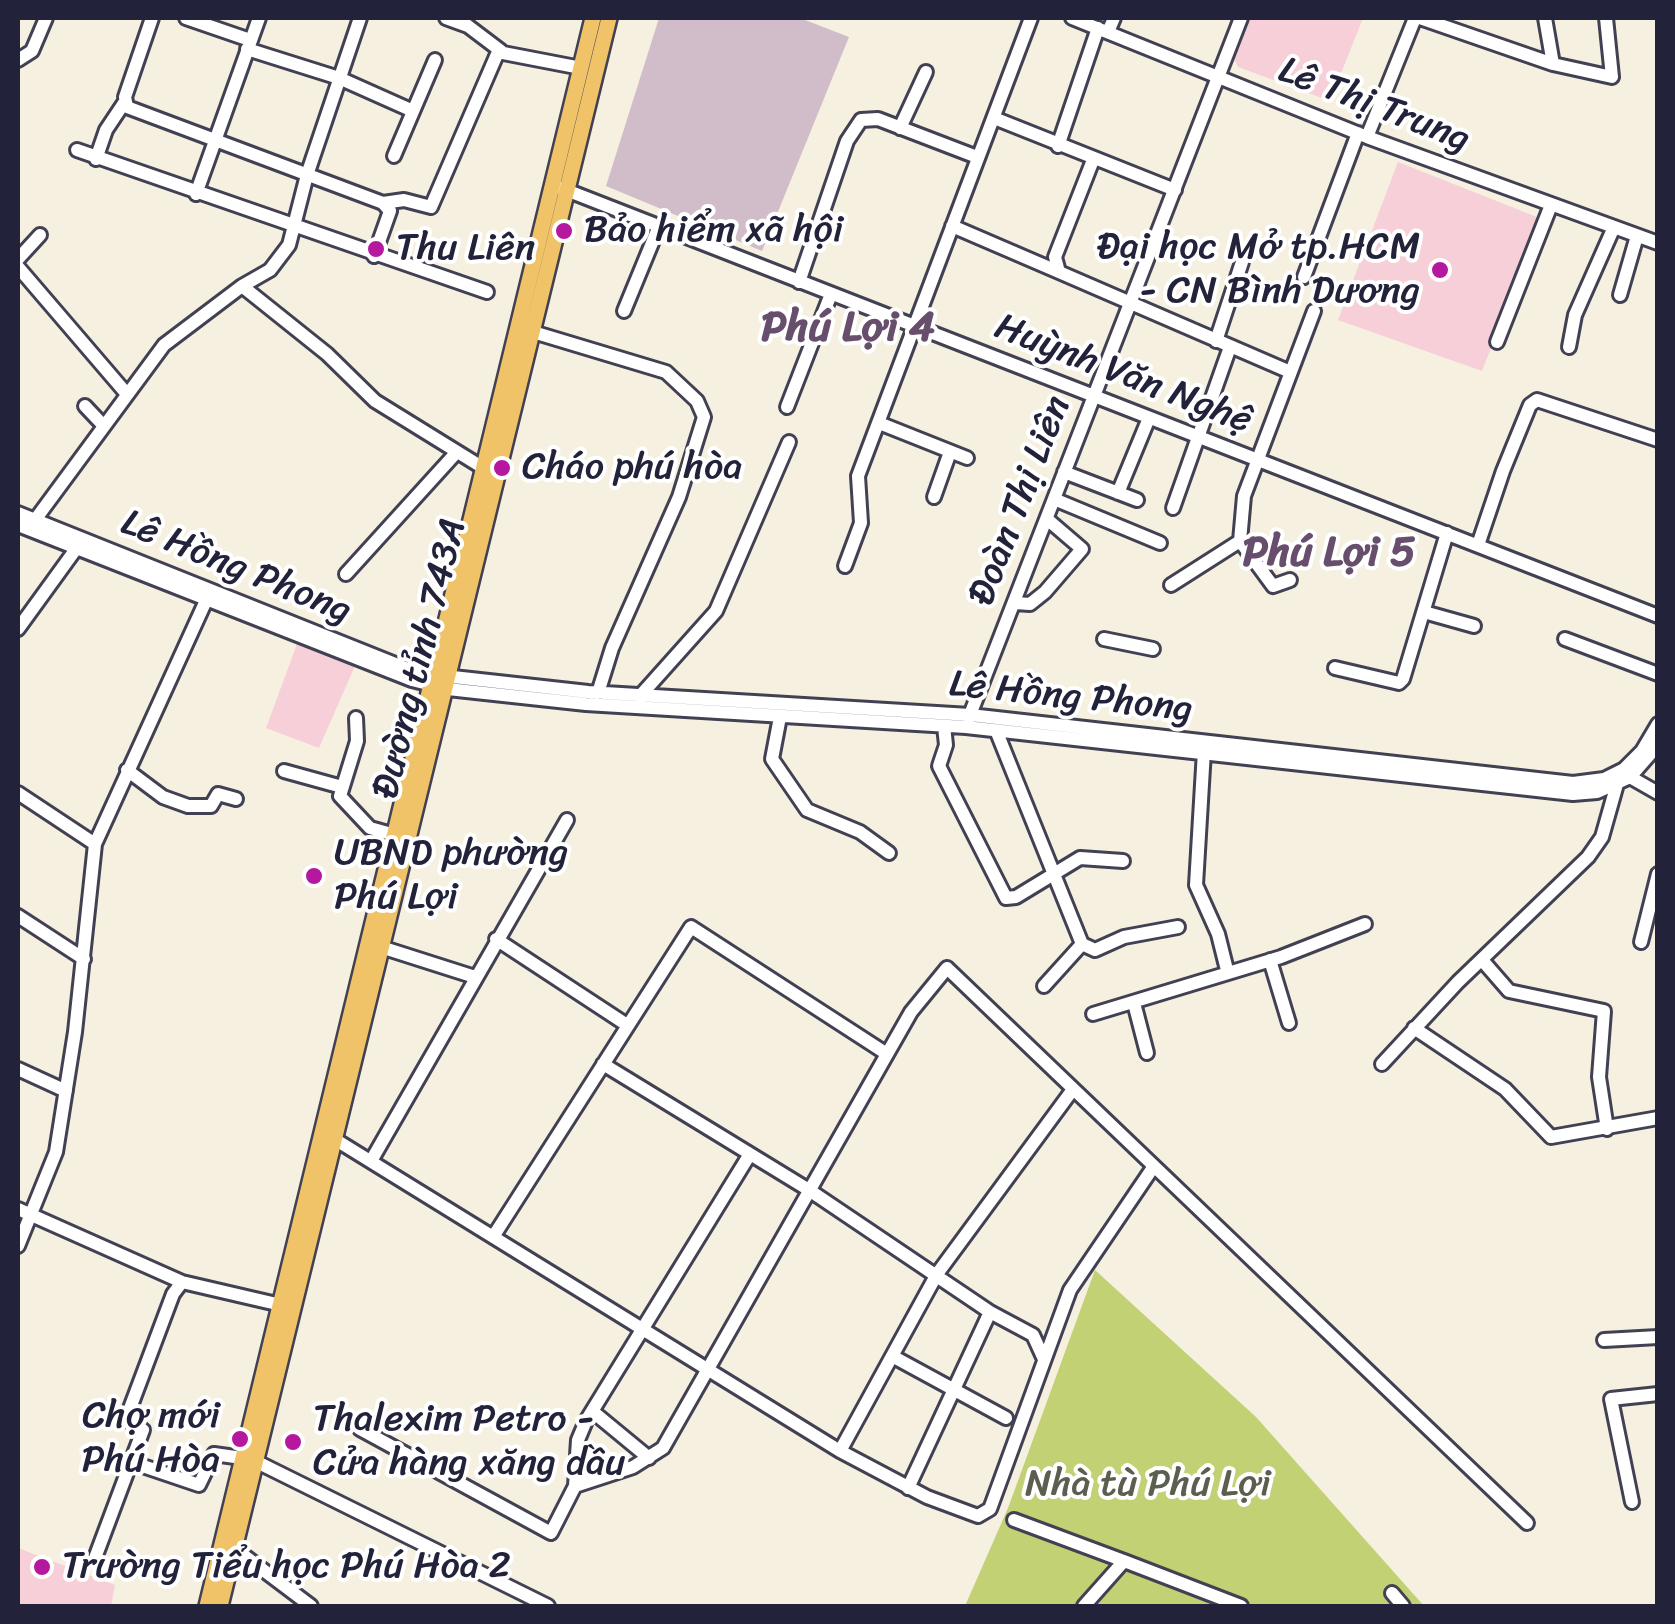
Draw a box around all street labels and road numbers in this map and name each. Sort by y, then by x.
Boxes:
street label: Lê Thị Trung [1272,49,1476,163]
street label: Huỳnh Văn Nghệ [988,305,1258,445]
street label: Đoàn Thị Liên [960,390,1082,612]
street label: Lê Hồng Phong [114,501,358,635]
street label: Đường tỉnh 743A [364,514,478,804]
street label: Lê Hồng Phong [947,663,1195,733]

